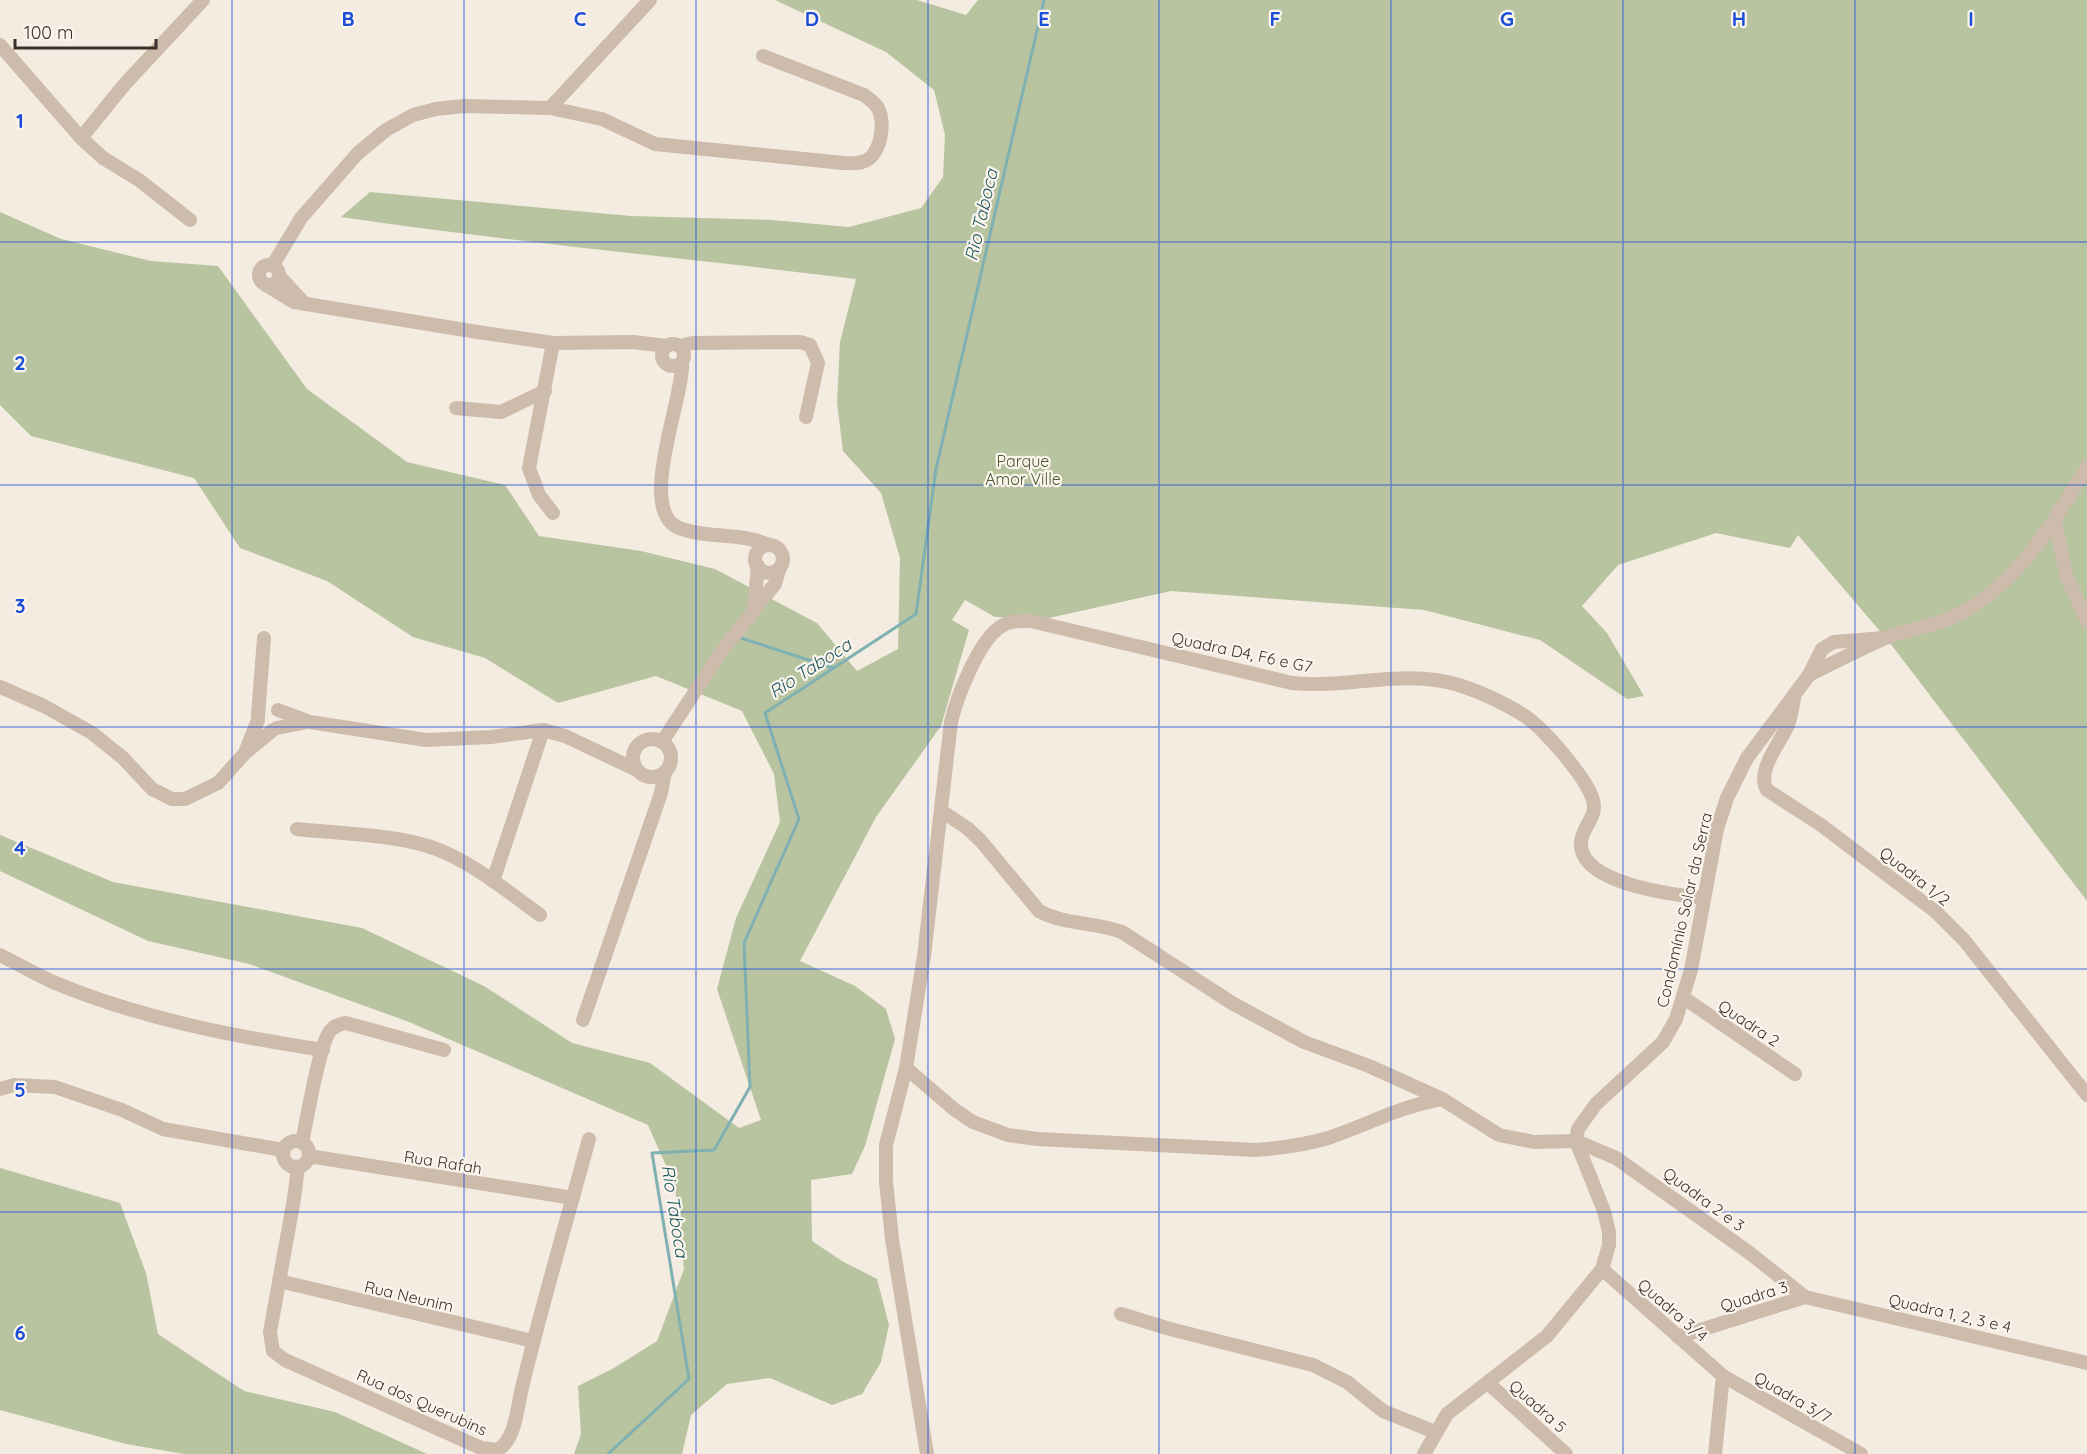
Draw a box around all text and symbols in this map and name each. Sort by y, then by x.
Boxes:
text: B [341,6,355,31]
text: C [574,6,587,31]
text: D [805,6,819,31]
text: E [1038,6,1050,31]
text: F [1269,6,1281,31]
text: G [1500,6,1514,31]
text: H [1732,6,1746,31]
text: I [1968,6,1974,31]
scale bar [15,12,156,50]
text: 100 m [24,21,73,44]
text: 1 [16,108,24,133]
water label: Rio Taboca [959,166,1003,263]
text: 2 [14,350,26,375]
park label: Parque Amor Ville [985,451,1061,489]
text: 3 [15,593,25,618]
street label: Quadra D4, F6 e G7 [1170,627,1314,677]
water label: Rio Taboca [764,632,856,703]
street label: Condomínio Solar da Serra [1652,810,1716,1010]
text: 4 [14,835,26,860]
street label: Quadra 1/2 [1876,842,1954,910]
street label: Quadra 2 [1714,995,1784,1051]
text: 5 [14,1077,26,1102]
street label: Rua Rafah [403,1146,483,1178]
water label: Rio Taboca [656,1163,694,1260]
street label: Quadra 2 e 3 [1659,1163,1749,1235]
street label: Quadra 3/4 [1634,1274,1712,1346]
street label: Rua Neunim [363,1276,455,1316]
street label: Quadra 3 [1718,1276,1790,1316]
street label: Quadra 1, 2, 3 e 4 [1887,1289,2013,1337]
text: 6 [14,1320,26,1345]
street label: Rua dos Querubins [354,1364,490,1440]
street label: Quadra 3/7 [1751,1367,1835,1427]
street label: Quadra 5 [1505,1375,1571,1437]

